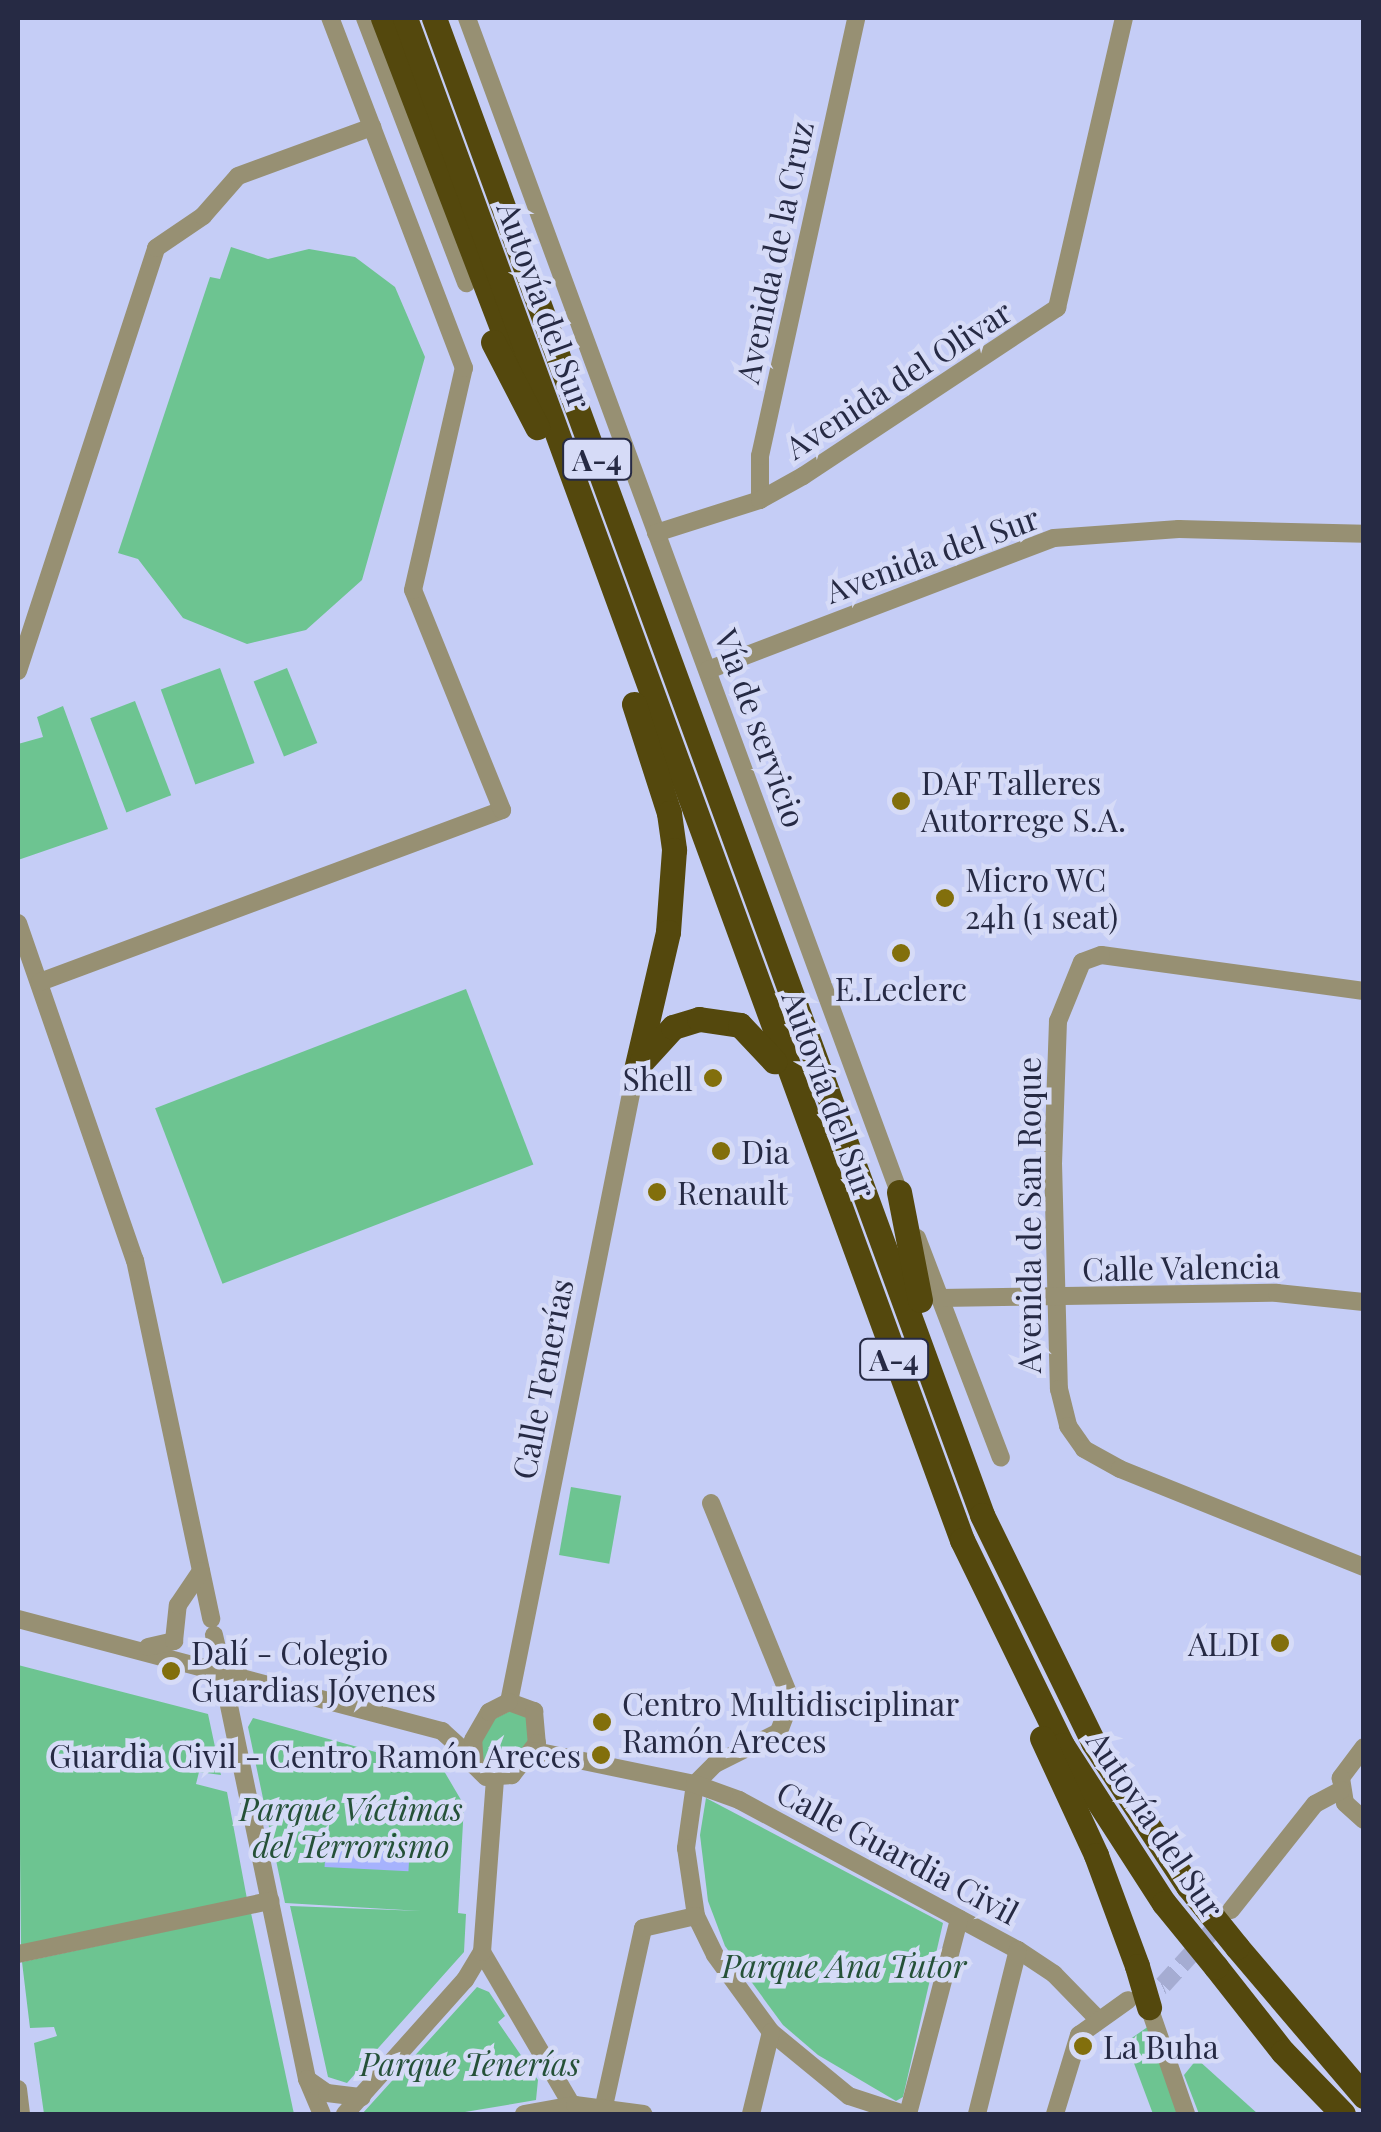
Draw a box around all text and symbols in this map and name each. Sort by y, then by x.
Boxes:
street label: Avenida de la Cruz [727,117,821,387]
street label: Autovía del Sur [490,196,600,414]
street label: Avenida del Olivar [778,292,1018,466]
road number: A-4 [562,434,632,484]
street label: Avenida del Sur [820,498,1044,610]
street label: Vía de servicio [707,624,815,832]
place label: DAF Talleres Autorrege S.A. [921,764,1126,839]
marker: DAF Talleres Autorrege S.A. [890,790,912,812]
place label: Micro WC 24h (1 seat) [965,861,1118,936]
marker: Micro WC 24h (1 seat) [934,887,956,909]
marker: E.Leclerc [890,942,912,964]
place label: E.Leclerc [835,969,967,1007]
street label: Autovía del Sur [775,985,885,1203]
street label: Avenida de San Roque [1009,1057,1047,1373]
place label: Shell [622,1059,693,1097]
marker: Shell [702,1067,724,1089]
place label: Dia [741,1132,789,1170]
marker: Dia [710,1140,732,1162]
place label: Renault [677,1173,788,1211]
marker: Renault [646,1181,668,1203]
street label: Calle Valencia [1081,1246,1281,1288]
street label: Calle Tenerías [504,1275,580,1483]
road number: A-4 [859,1334,929,1384]
place label: ALDI [1188,1624,1260,1662]
marker: ALDI [1269,1632,1291,1654]
place label: Dalí - Colegio Guardias Jóvenes [191,1634,436,1709]
marker: Dalí - Colegio Guardias Jóvenes [160,1660,182,1682]
place label: Centro Multidisciplinar Ramón Areces [622,1685,959,1760]
marker: Centro Multidisciplinar Ramón Areces [591,1711,613,1733]
street label: Autovía del Sur [1079,1723,1233,1925]
place label: Guardia Civil - Centro Ramón Areces [48,1736,581,1774]
marker: Guardia Civil - Centro Ramón Areces [590,1744,612,1766]
street label: Calle Guardia Civil [771,1772,1025,1932]
park label: Parque Víctimas del Terrorismo [239,1790,463,1865]
park label: Parque Ana Tutor [722,1946,966,1984]
place label: La Buha [1103,2027,1219,2065]
marker: La Buha [1072,2035,1094,2057]
park label: Parque Tenerías [360,2044,580,2082]

